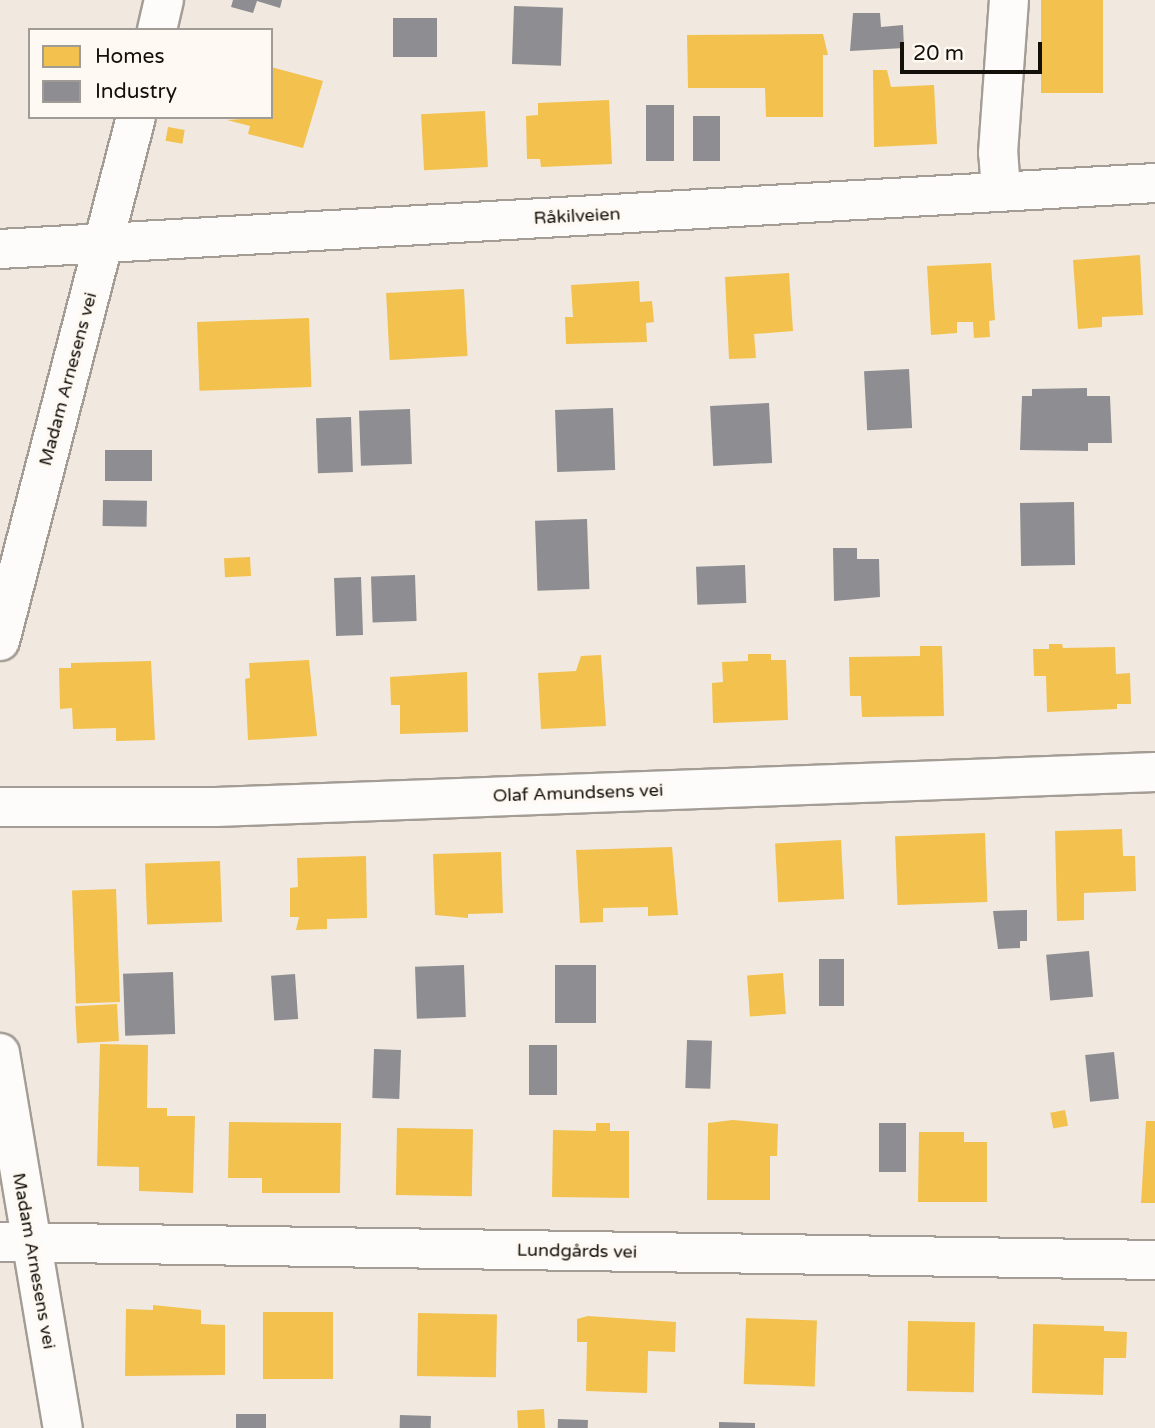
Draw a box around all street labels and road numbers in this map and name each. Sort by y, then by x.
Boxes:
street label: Råkilveien [533,203,621,229]
street label: Madam Arnesens vei [34,290,102,468]
street label: Olaf Amundsens vei [492,779,664,807]
street label: Madam Arnesens vei [8,1171,60,1351]
street label: Lundgårds vei [517,1239,637,1263]

